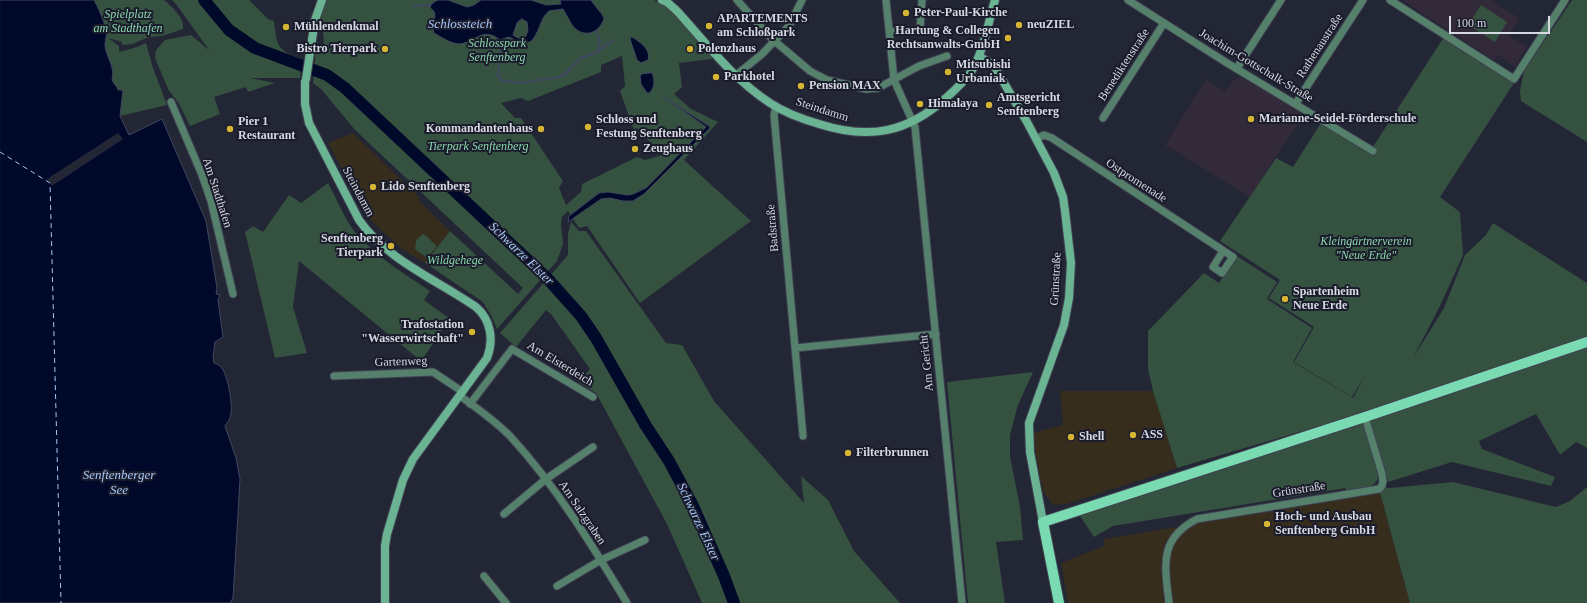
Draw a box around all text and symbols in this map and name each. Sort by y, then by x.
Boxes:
place label: Peter-Paul-Kirche [914,6,1007,20]
park label: Spielplatz am Stadthafen [94,8,162,36]
marker: Peter-Paul-Kirche [901,8,911,18]
scale bar [1451,8,1552,34]
street label: Rathenaustraße [1294,11,1346,81]
place label: APARTEMENTS am Schloßpark [717,12,808,40]
text: 100 m [1456,16,1486,30]
water label: Schlossteich [428,17,492,33]
place label: neuZIEL [1027,18,1074,32]
place label: Mühlendenkmal [294,20,379,34]
marker: neuZIEL [1014,20,1024,30]
marker: APARTEMENTS am Schloßpark [704,21,714,31]
marker: Mühlendenkmal [281,22,291,32]
place label: Hartung & Collegen Rechtsanwalts-GmbH [887,24,1000,52]
street label: Benediktenstraße [1095,26,1153,104]
street label: Joachim-Gottschalk-Straße [1196,26,1316,106]
marker: Hartung & Collegen Rechtsanwalts-GmbH [1003,33,1013,43]
park label: Schlosspark Senftenberg [468,37,526,65]
place label: Bistro Tierpark [296,42,377,56]
place label: Polenzhaus [698,42,756,56]
marker: Bistro Tierpark [380,44,390,54]
marker: Polenzhaus [685,44,695,54]
place label: Mitsubishi Urbaniak [956,58,1011,86]
marker: Mitsubishi Urbaniak [943,67,953,77]
place label: Parkhotel [724,70,775,84]
marker: Parkhotel [711,72,721,82]
place label: Pension MAX [809,79,881,93]
marker: Pension MAX [796,81,806,91]
place label: Amtsgericht Senftenberg [997,91,1060,119]
street label: Steindamm [794,95,850,125]
place label: Himalaya [928,97,978,111]
marker: Himalaya [915,99,925,109]
marker: Amtsgericht Senftenberg [984,100,994,110]
place label: Marianne-Seidel-Förderschule [1259,112,1416,126]
place label: Schloss und Festung Senftenberg [596,113,702,141]
marker: Marianne-Seidel-Förderschule [1246,114,1256,124]
place label: Pier 1 Restaurant [238,115,295,143]
place label: Kommandantenhaus [426,122,533,136]
marker: Schloss und Festung Senftenberg [583,122,593,132]
marker: Pier 1 Restaurant [225,124,235,134]
marker: Kommandantenhaus [536,124,546,134]
park label: Tierpark Senftenberg [427,140,529,154]
place label: Zeughaus [643,142,693,156]
marker: Zeughaus [630,144,640,154]
street label: Am Stadthafen [199,156,235,230]
street label: Ostpromenade [1103,156,1169,206]
street label: Steindamm [339,164,377,220]
place label: Lido Senftenberg [381,180,470,194]
marker: Lido Senftenberg [368,182,378,192]
street label: Badstraße [764,203,782,253]
water label: Schwarze Elster [485,219,557,289]
place label: Senftenberg Tierpark [321,232,383,260]
park label: Kleingärtnerverein "Neue Erde" [1320,235,1412,263]
marker: Senftenberg Tierpark [386,241,396,251]
street label: Grünstraße [1047,252,1065,306]
park label: Wildgehege [427,254,483,268]
place label: Spartenheim Neue Erde [1293,285,1359,313]
marker: Spartenheim Neue Erde [1280,294,1290,304]
place label: Trafostation "Wasserwirtschaft" [361,318,464,346]
marker: Trafostation "Wasserwirtschaft" [467,327,477,337]
street label: Am Gericht [917,334,937,392]
street label: Am Elsterdeich [524,339,596,389]
street label: Gartenweg [374,354,428,370]
place label: ASS [1141,428,1163,442]
place label: Shell [1079,430,1104,444]
marker: ASS [1128,430,1138,440]
marker: Shell [1066,432,1076,442]
place label: Filterbrunnen [856,446,929,460]
marker: Filterbrunnen [843,448,853,458]
water label: Senftenberger See [83,468,155,499]
street label: Am Salzgraben [555,478,609,548]
street label: Grünstraße [1272,479,1326,501]
water label: Schwarze Elster [673,481,723,563]
place label: Hoch- und Ausbau Senftenberg GmbH [1275,510,1375,538]
marker: Hoch- und Ausbau Senftenberg GmbH [1262,519,1272,529]

